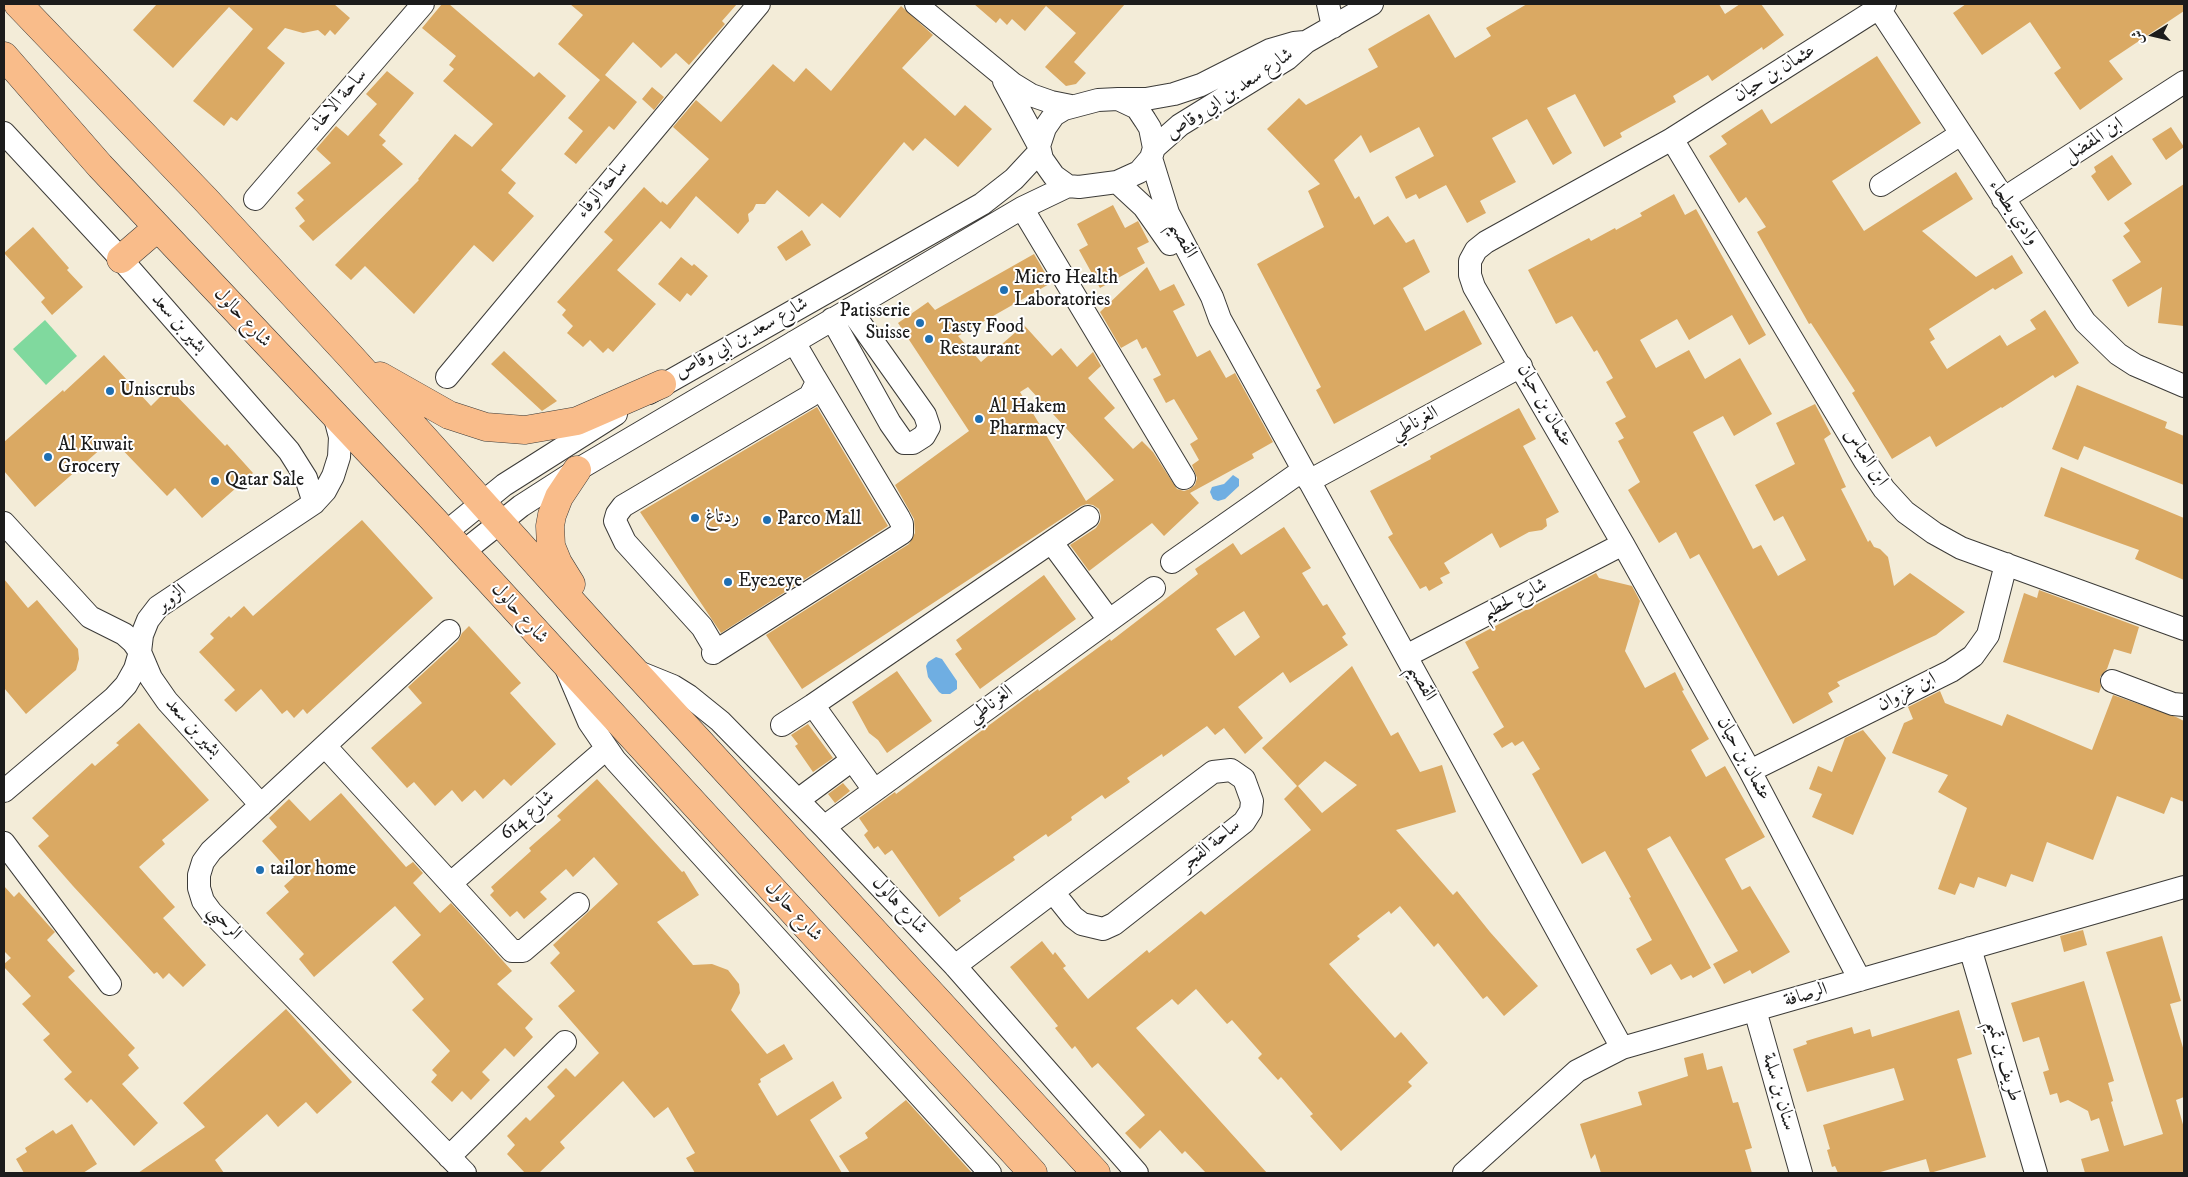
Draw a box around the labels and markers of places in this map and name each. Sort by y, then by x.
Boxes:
place label: Micro Health Laboratories [1014,268,1118,312]
marker: Micro Health Laboratories [998,284,1010,296]
place label: Patisserie Suisse [840,301,910,345]
marker: Patisserie Suisse [914,317,926,329]
place label: Tasty Food Restaurant [939,317,1024,361]
marker: Tasty Food Restaurant [923,333,935,345]
place label: Uniscrubs [120,380,195,402]
marker: Uniscrubs [104,385,116,397]
place label: Al Hakem Pharmacy [989,397,1066,441]
marker: Al Hakem Pharmacy [973,413,985,425]
place label: Al Kuwait Grocery [58,435,133,479]
marker: Al Kuwait Grocery [42,451,54,463]
place label: Qatar Sale [225,470,304,492]
marker: Qatar Sale [209,475,221,487]
place label: ردتاغ [705,507,739,529]
place label: Parco Mall [777,509,861,531]
marker: ردتاغ [689,512,701,524]
marker: Parco Mall [761,514,773,526]
place label: Eye2eye [738,571,802,593]
marker: Eye2eye [722,576,734,588]
place label: tailor home [270,859,356,881]
marker: tailor home [254,864,266,876]

